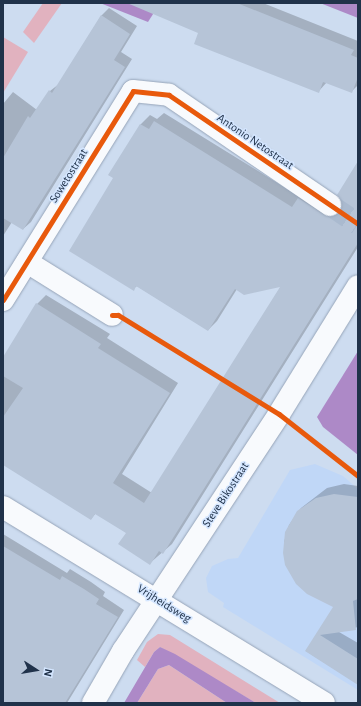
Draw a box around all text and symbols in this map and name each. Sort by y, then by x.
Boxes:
street label: Antonio Netostraat [214,111,296,173]
street label: Sowetostraat [47,146,91,206]
street label: Steve Bikostraat [200,460,252,530]
street label: Vrijheidsweg [134,582,194,626]
north arrow [16,650,56,690]
text: N [42,668,54,677]

